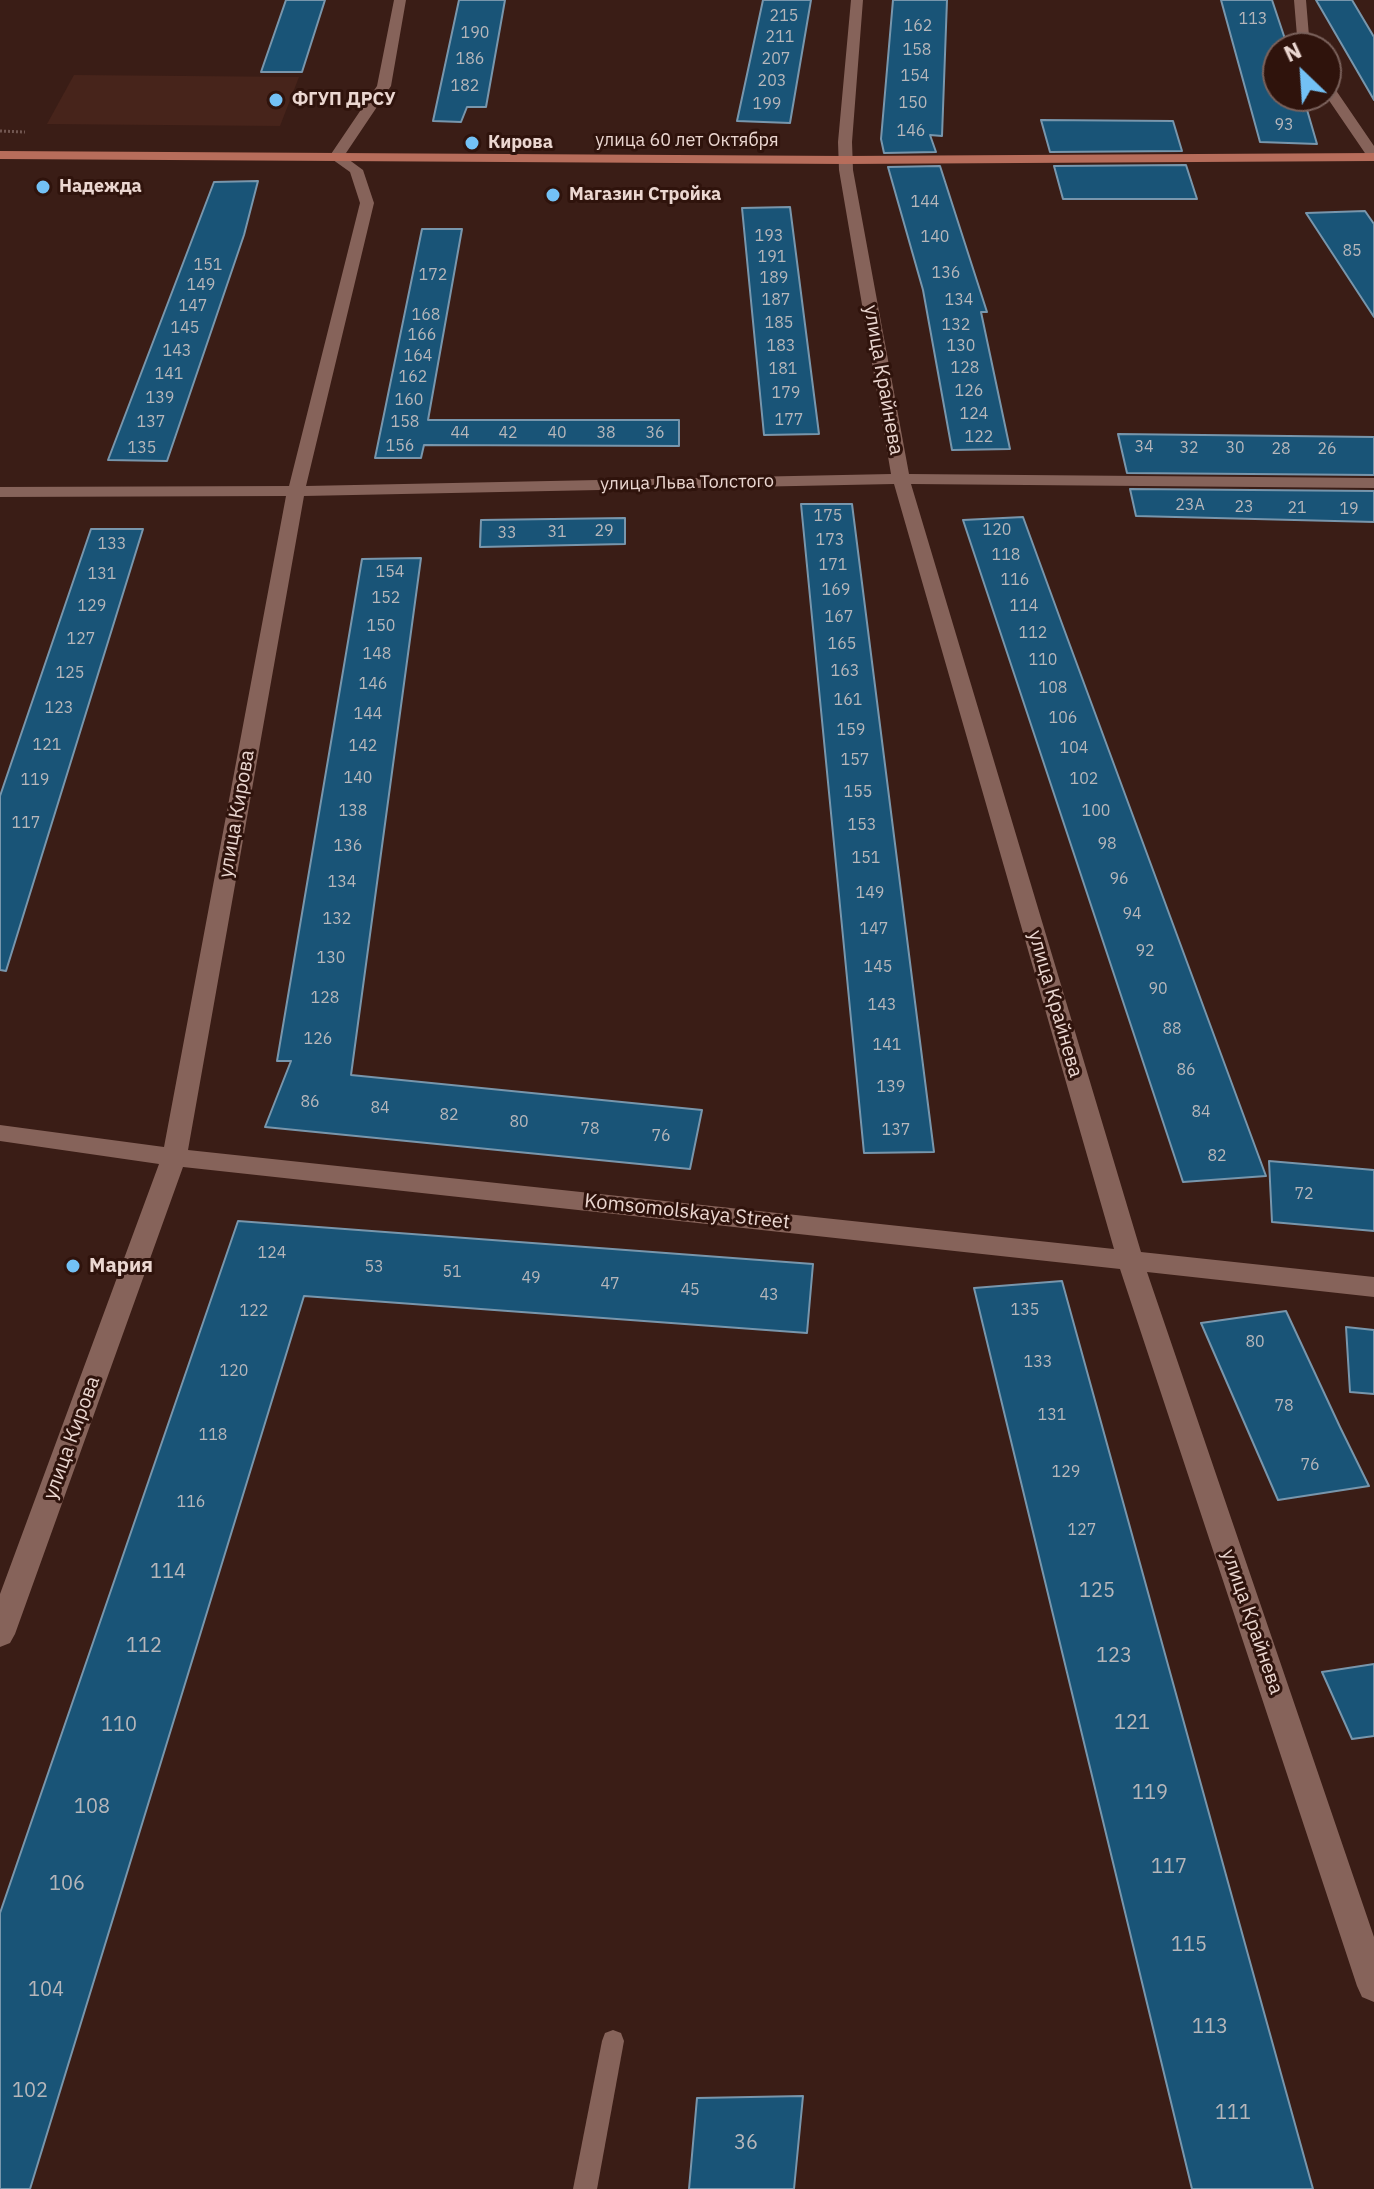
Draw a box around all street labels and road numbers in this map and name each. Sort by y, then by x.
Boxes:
street label: улица 60 лет Октября [595,130,779,152]
street label: улица Крайнева [858,303,908,457]
street label: улица Льва Толстого [600,471,774,495]
street label: улица Кирова [214,748,260,880]
street label: улица Крайнева [1023,928,1087,1080]
street label: Komsomolskaya Street [583,1189,791,1235]
street label: улица Кирова [39,1373,105,1503]
street label: улица Крайнева [1216,1546,1288,1698]

